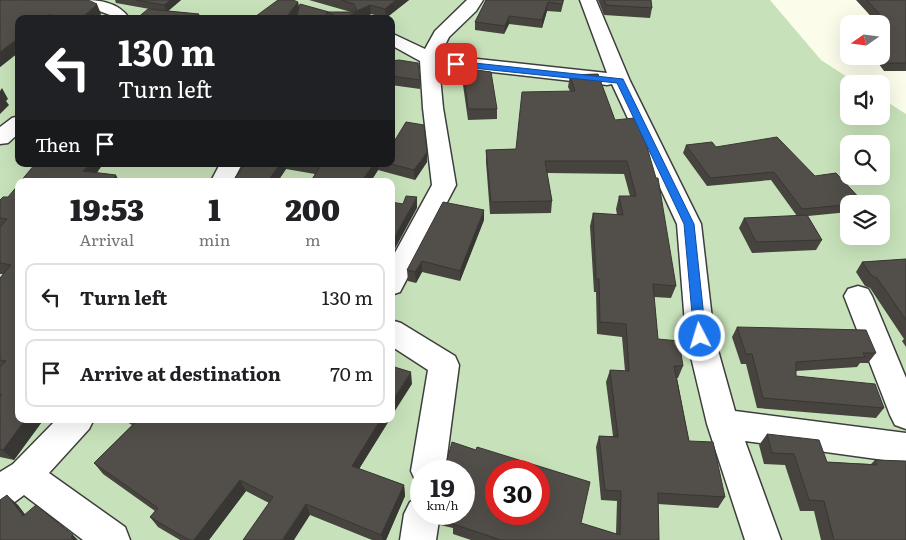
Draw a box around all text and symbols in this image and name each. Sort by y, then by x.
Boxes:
north arrow [840,15,890,65]
map controls [840,15,890,245]
text: 130 m [118,25,215,77]
icon: left [35,35,100,100]
pin [435,43,477,85]
icon: arrive [442,50,470,78]
text: Turn left [118,72,212,105]
button: sound [840,75,890,125]
text: Then [35,130,81,158]
icon: arrive [91,130,119,158]
button: search [840,135,890,185]
text: 19:53 [70,186,144,230]
text: 1 [208,186,221,230]
text: 200 [285,186,340,230]
button: layers [840,195,890,245]
text: Arrival [80,227,134,251]
text: min [199,227,230,251]
text: m [305,227,320,251]
icon: left [37,283,65,311]
text: Turn left [80,283,167,311]
text: 130 m [322,283,373,311]
position arrow [673,309,725,361]
icon: arrive [37,359,65,387]
text: Arrive at destination [80,359,281,387]
text: 70 m [330,359,373,387]
speed limit sign: 30 [485,460,550,525]
text: 19 [430,468,455,505]
text: km/h [427,496,458,514]

